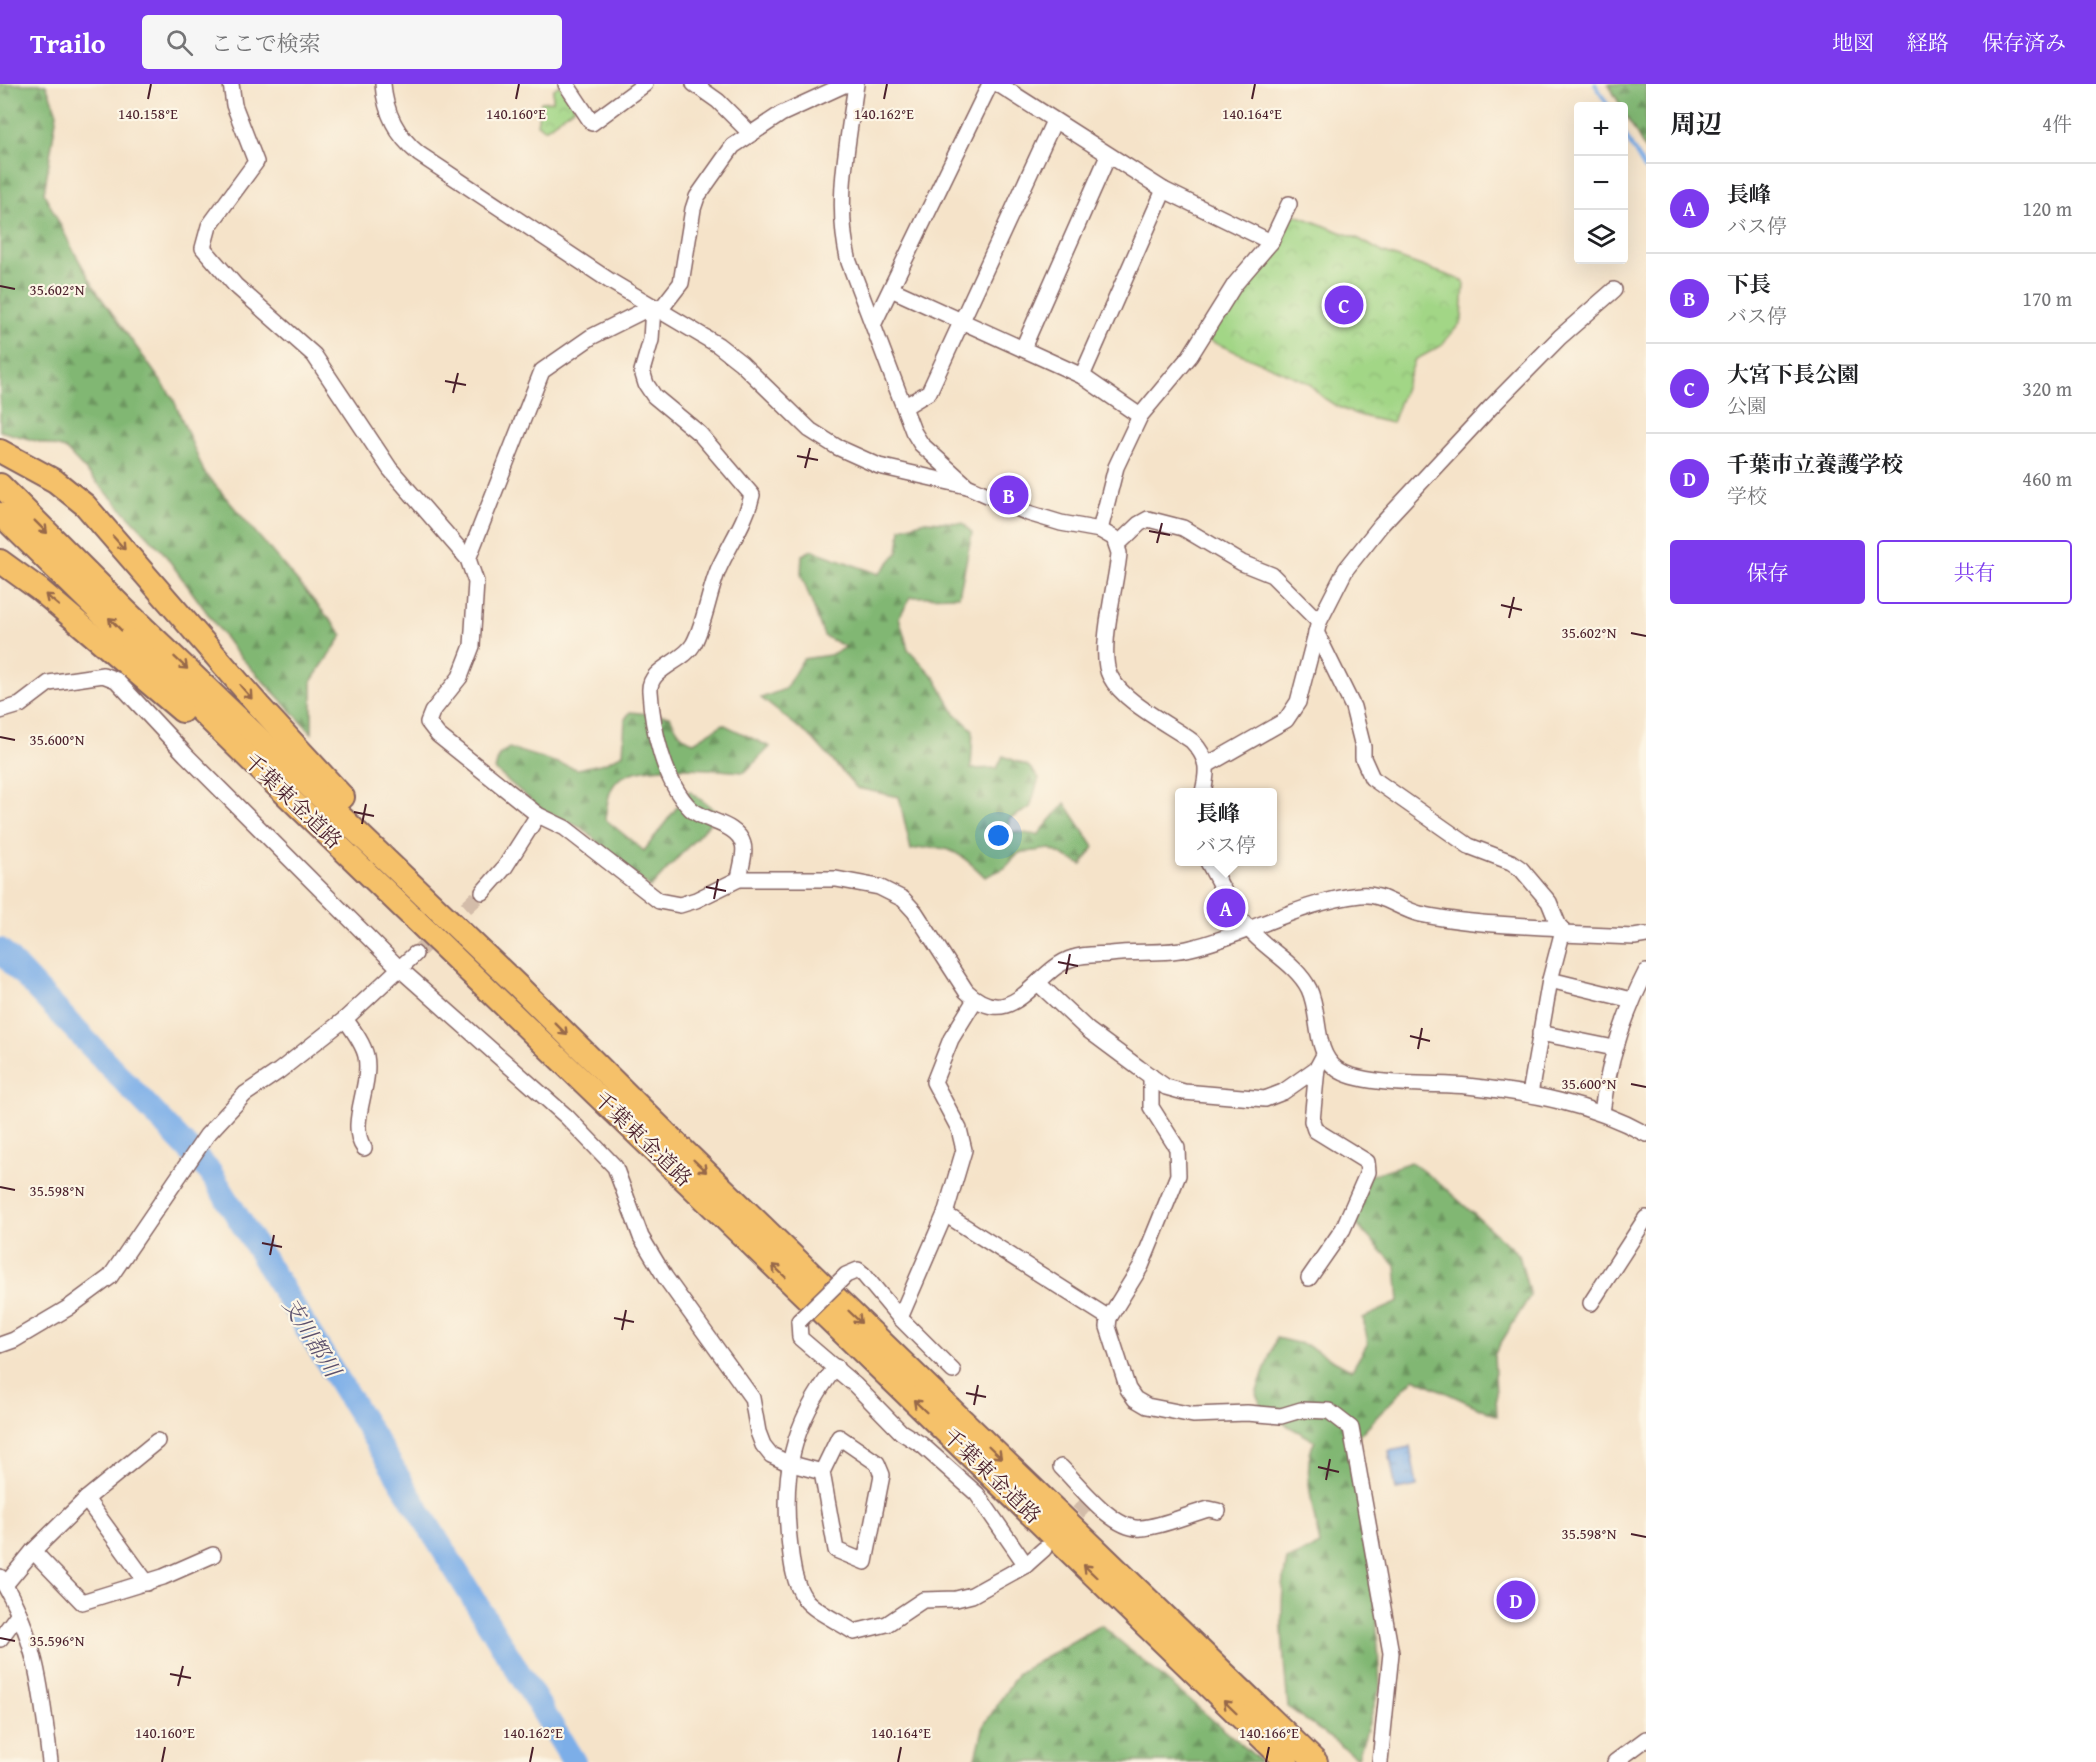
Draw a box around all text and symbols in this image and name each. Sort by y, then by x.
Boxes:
search box [142,15,562,69]
text: Trailo [30,22,106,63]
icon: search [163,26,196,59]
text: ここで検索 [211,27,321,59]
text: 地図 [1832,27,1874,58]
text: 経路 [1907,27,1949,58]
text: 保存済み [1982,27,2066,58]
map controls [1574,102,1628,264]
button: + [1574,102,1628,156]
text: 140.158°E [118,103,178,124]
text: 140.160°E [486,103,546,124]
text: 140.162°E [854,103,914,124]
text: 140.164°E [1222,103,1282,124]
text: 周辺 [1670,104,1722,143]
text: 4件 [2042,109,2072,138]
button: − [1574,156,1628,210]
text: 長峰 [1727,178,1771,210]
text: A [1683,194,1696,223]
text: 120 m [2022,194,2072,223]
button: layers [1574,210,1628,264]
text: バス停 [1727,211,1787,240]
text: 下長 [1727,268,1771,300]
text: 35.602°N [30,279,85,300]
pin: C [1324,282,1364,328]
text: B [1683,284,1696,313]
text: 170 m [2022,284,2072,313]
text: バス停 [1727,301,1787,330]
text: 大宮下長公園 [1727,358,1859,390]
text: C [1684,374,1695,403]
text: 320 m [2022,374,2072,403]
text: 公園 [1727,391,1767,420]
text: 千葉市立養護学校 [1727,448,1903,480]
text: D [1683,464,1696,493]
text: 460 m [2022,464,2072,493]
pin: B [990,472,1028,518]
text: 学校 [1727,481,1767,510]
one-way arrow [34,519,49,534]
one-way arrow [112,535,126,550]
button: 保存 [1670,540,1865,604]
button: 共有 [1877,540,2072,604]
one-way arrow [44,594,60,607]
one-way arrow [108,617,122,632]
text: 35.602°N [1562,622,1617,643]
one-way arrow [173,656,188,670]
one-way arrow [239,684,252,700]
text: 35.600°N [30,729,85,750]
street label: 千葉東金道路 [237,746,349,856]
popup [1175,788,1277,866]
text: 長峰 [1196,797,1240,829]
your location [984,821,1013,850]
text: バス停 [1196,830,1256,859]
pin: A [1206,886,1246,930]
one-way arrow [554,1022,569,1036]
text: 35.600°N [1562,1073,1617,1094]
street label: 千葉東金道路 [587,1084,699,1194]
one-way arrow [692,1159,707,1174]
text: 35.598°N [30,1180,85,1201]
one-way arrow [772,1263,787,1278]
water label: 支川都川 [275,1291,350,1384]
one-way arrow [847,1309,862,1324]
one-way arrow [912,1399,927,1413]
street label: 千葉東金道路 [936,1421,1048,1531]
one-way arrow [987,1445,1002,1460]
text: 35.598°N [1562,1523,1617,1544]
one-way arrow [1082,1564,1097,1578]
pin: D [1496,1578,1536,1622]
text: 35.596°N [30,1630,85,1651]
one-way arrow [1222,1699,1237,1714]
text: 140.160°E [135,1722,195,1743]
text: 140.162°E [503,1722,563,1743]
text: 140.164°E [871,1722,931,1743]
text: 140.166°E [1239,1722,1299,1743]

